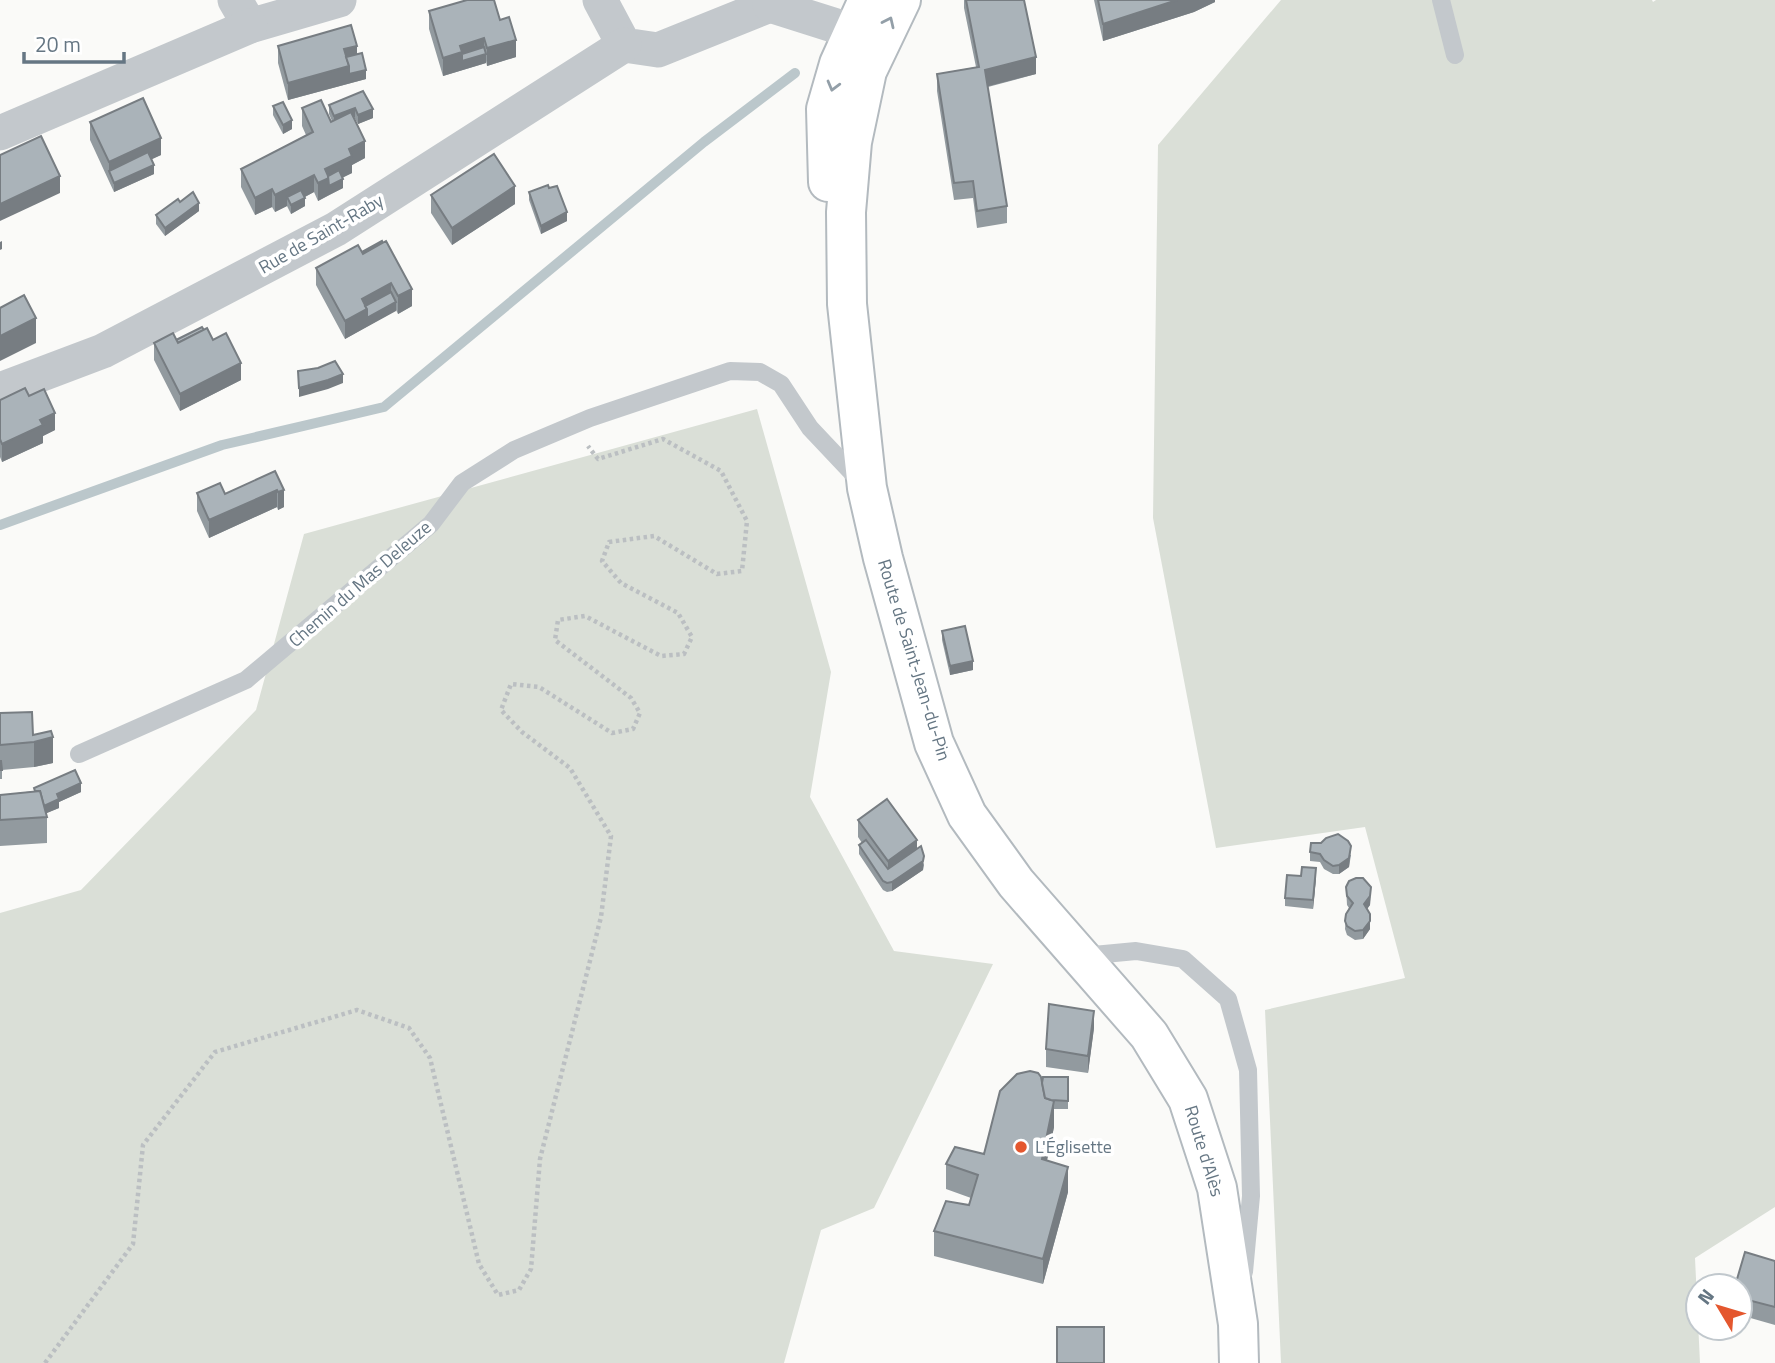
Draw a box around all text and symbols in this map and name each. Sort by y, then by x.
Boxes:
one-way arrow [881,17,895,29]
scale bar [24,21,124,65]
text: 20 m [35,28,81,60]
one-way arrow [827,79,841,91]
street label: Rue de Saint-Raby [253,187,389,280]
street label: Chemin du Mas Deleuze [282,514,437,653]
street label: Route de Saint-Jean-du-Pin [871,556,958,764]
street label: Route d'Alès [1178,1102,1231,1200]
place label: L'Églisette [1035,1133,1112,1160]
marker: L'Églisette [1013,1139,1029,1155]
north arrow [1684,1272,1754,1342]
text: N [1690,1282,1721,1310]

